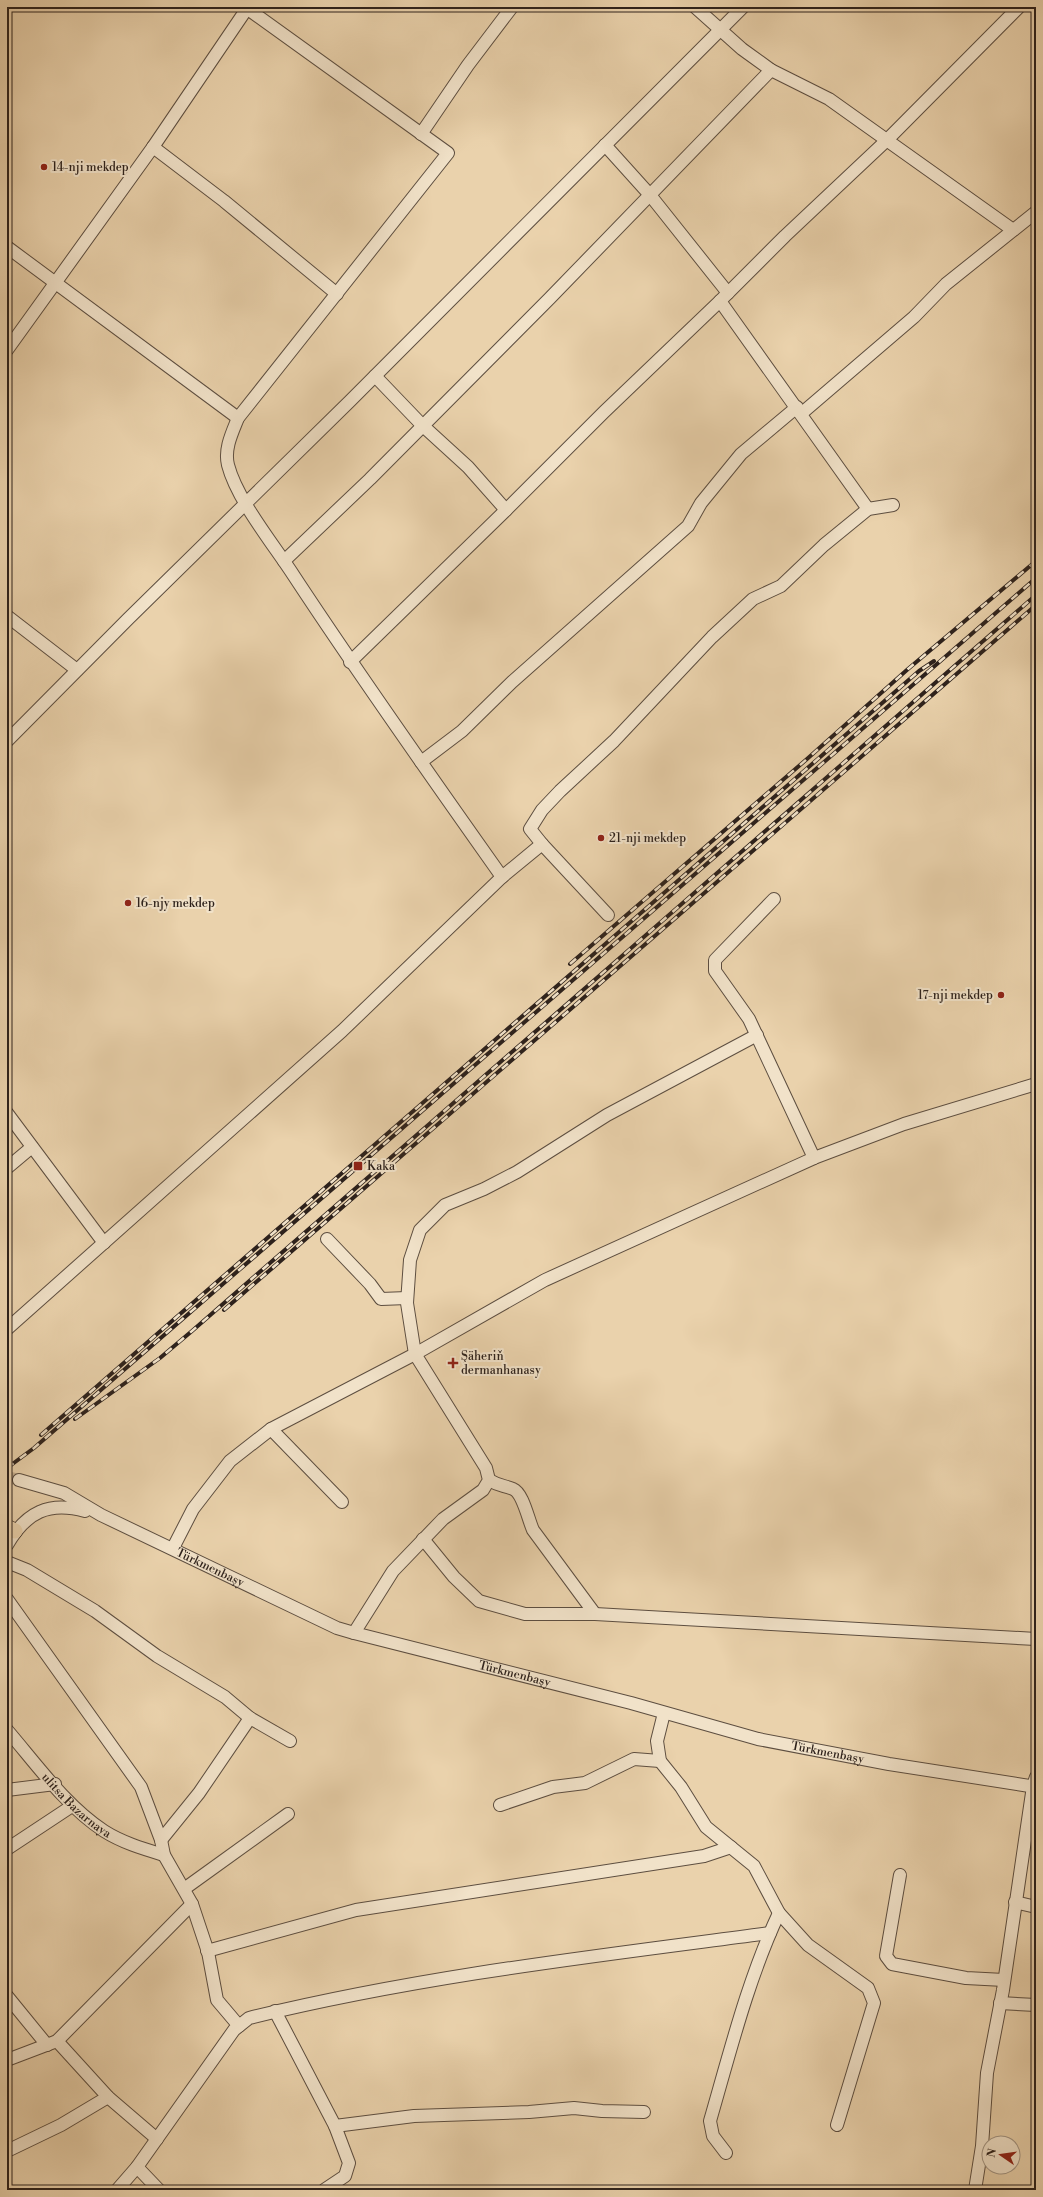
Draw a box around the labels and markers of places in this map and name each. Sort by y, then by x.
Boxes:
place label: 14-nji mekdep [52,160,129,175]
marker: 14-nji mekdep [39,162,49,172]
place label: 21-nji mekdep [609,831,686,846]
marker: 21-nji mekdep [596,833,606,843]
place label: 16-njy mekdep [136,896,215,911]
marker: 16-njy mekdep [123,898,133,908]
place label: 17-nji mekdep [918,988,993,1003]
marker: 17-nji mekdep [996,990,1006,1000]
place label: Kaka [367,1159,396,1174]
marker: Kaka [352,1160,364,1172]
place label: Şäheriň dermanhanasy [461,1349,541,1378]
marker: Şäheriň dermanhanasy [448,1358,458,1368]

